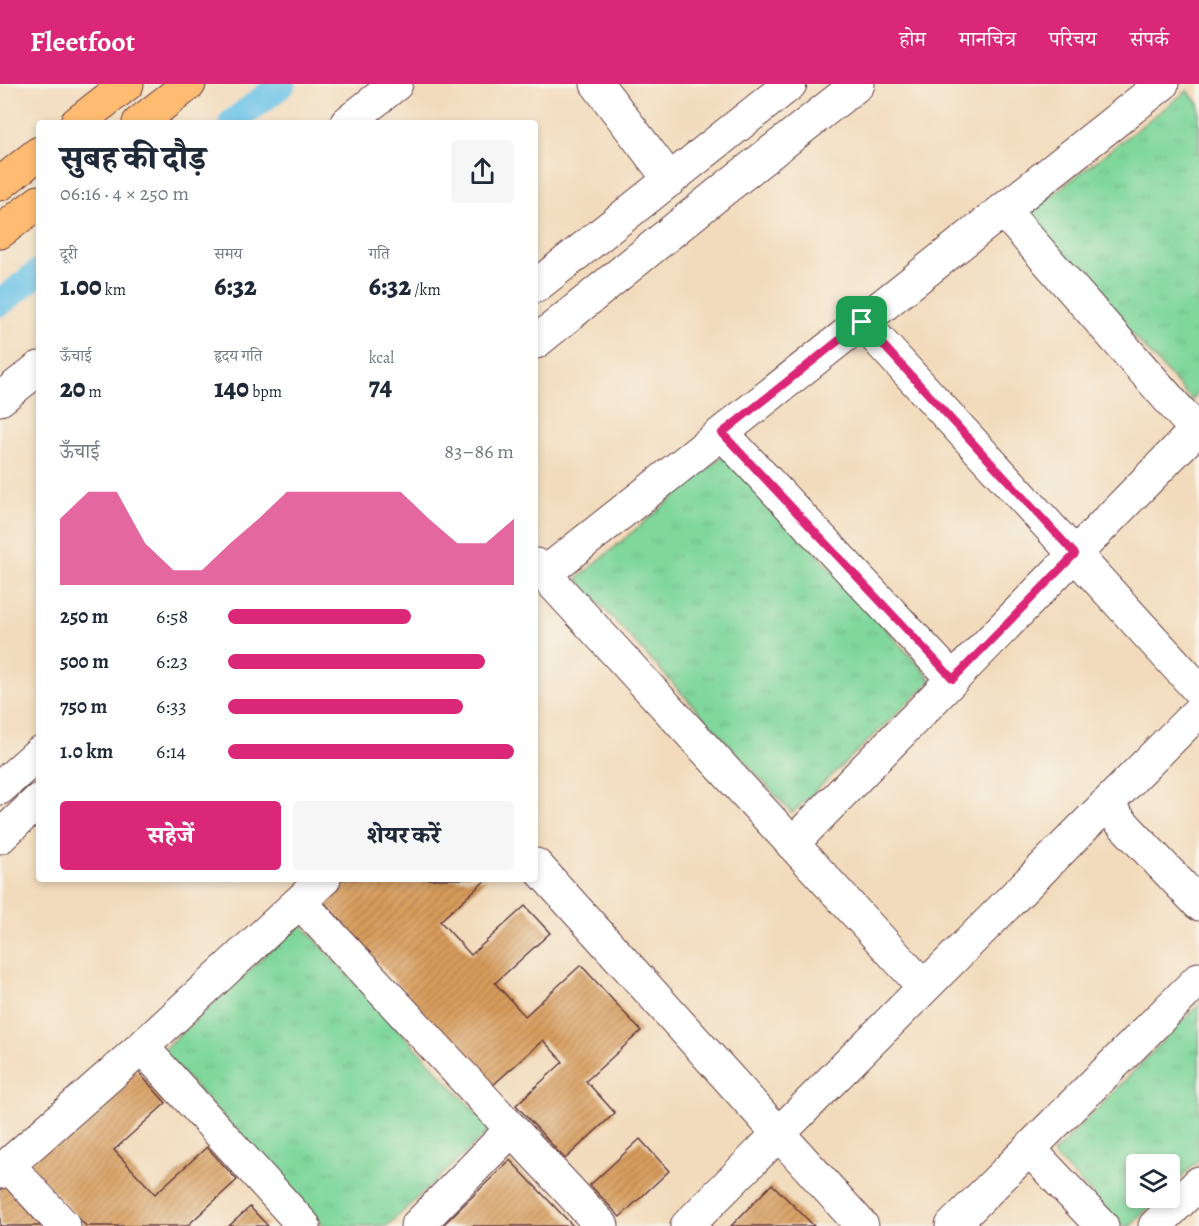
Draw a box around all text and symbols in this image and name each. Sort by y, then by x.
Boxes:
text: Fleetfoot [30,23,135,61]
text: होम [899,25,926,53]
text: मानचित्र [959,25,1016,53]
text: परिचय [1049,25,1097,53]
text: संपर्क [1130,25,1169,53]
text: सुबह की दौड़ [60,135,206,180]
button: share [451,140,514,203]
text: 06:16 · 4 × 250 m [60,180,189,207]
text: दूरी [60,243,77,265]
text: समय [214,243,243,265]
text: गति [369,243,390,265]
text: 1.00 [60,269,102,304]
text: 6:32 [214,269,257,304]
text: 6:32 [369,269,411,304]
text: km [102,279,126,301]
text: /km [411,279,441,301]
pin [836,296,887,347]
icon: arrive [845,305,878,338]
text: ऊँचाई [60,345,92,367]
text: हृदय गति [214,345,262,367]
text: kcal [369,347,394,369]
text: 74 [369,369,392,404]
text: 20 [60,371,85,406]
text: 140 [214,371,249,406]
text: m [85,381,102,403]
text: bpm [249,381,282,403]
text: ऊँचाई [60,438,99,465]
text: 83–86 m [444,438,514,465]
text: 250 m [60,603,109,630]
text: 6:58 [156,603,188,630]
text: 500 m [60,648,109,675]
text: 6:23 [156,648,188,675]
text: 750 m [60,693,107,720]
text: 6:33 [156,693,187,720]
text: 1.0 km [60,738,113,765]
text: 6:14 [156,738,186,765]
button: सहेजें [60,801,281,870]
button: शेयर करें [293,801,514,870]
map controls [1126,1154,1180,1208]
button: layers [1126,1154,1180,1208]

